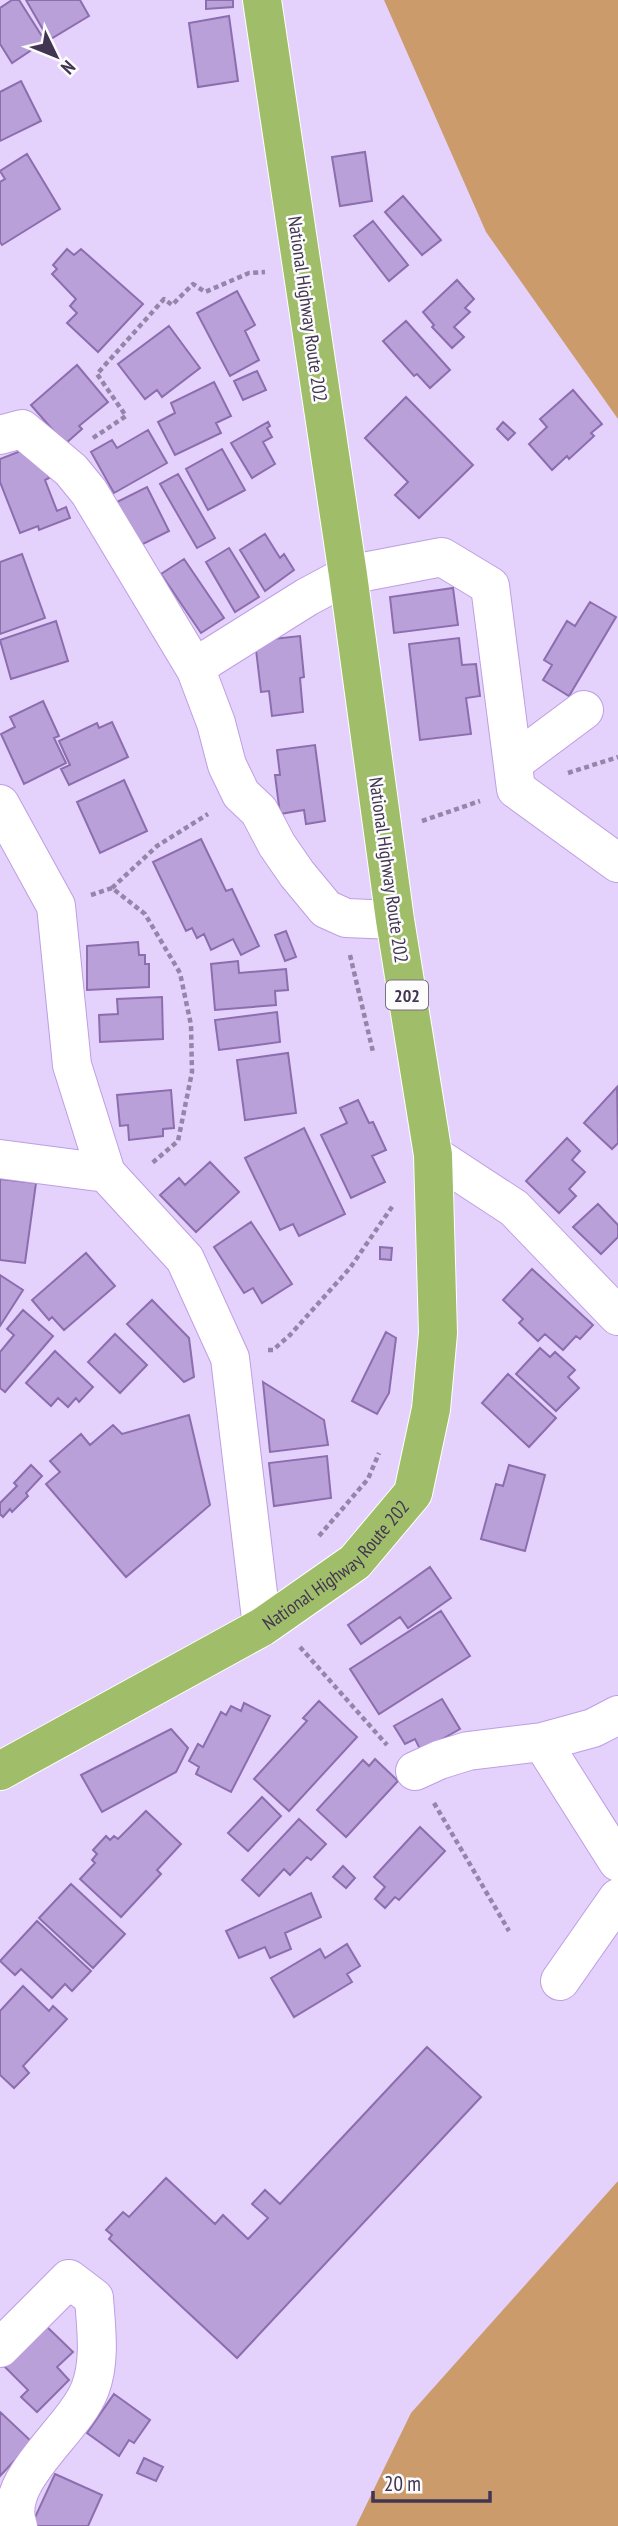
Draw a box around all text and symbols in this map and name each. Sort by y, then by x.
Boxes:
north arrow [21,21,91,91]
text: N [56,56,81,80]
street label: National Highway Route 202 [283,214,333,404]
street label: National Highway Route 202 [364,775,414,965]
road number: 202 [386,980,428,1010]
street label: National Highway Route 202 [258,1495,414,1635]
scale bar [373,2460,490,2504]
text: 20 m [384,2470,421,2497]

